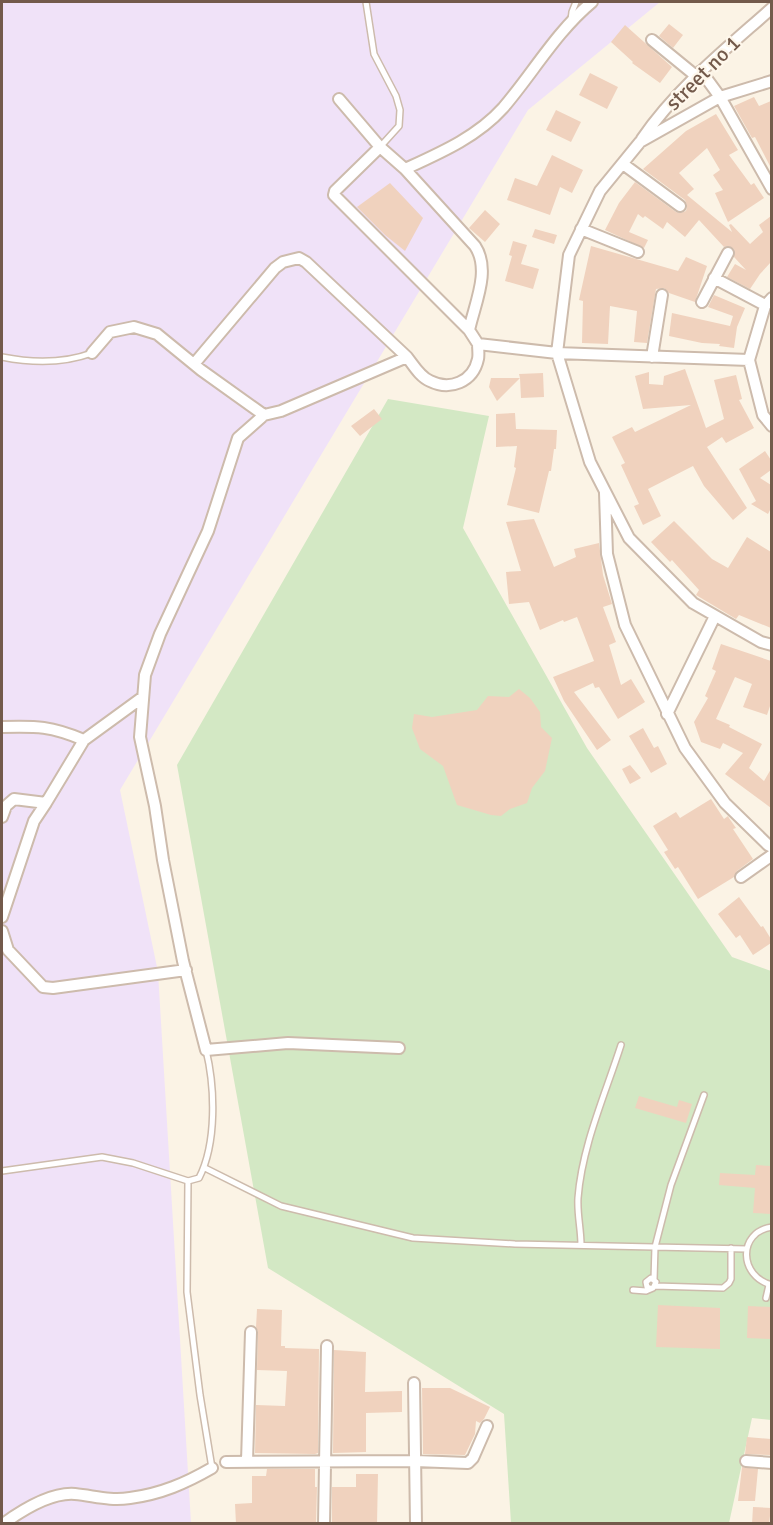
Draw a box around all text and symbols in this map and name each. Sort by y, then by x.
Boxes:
street label: street no 1 [660,30,746,116]

